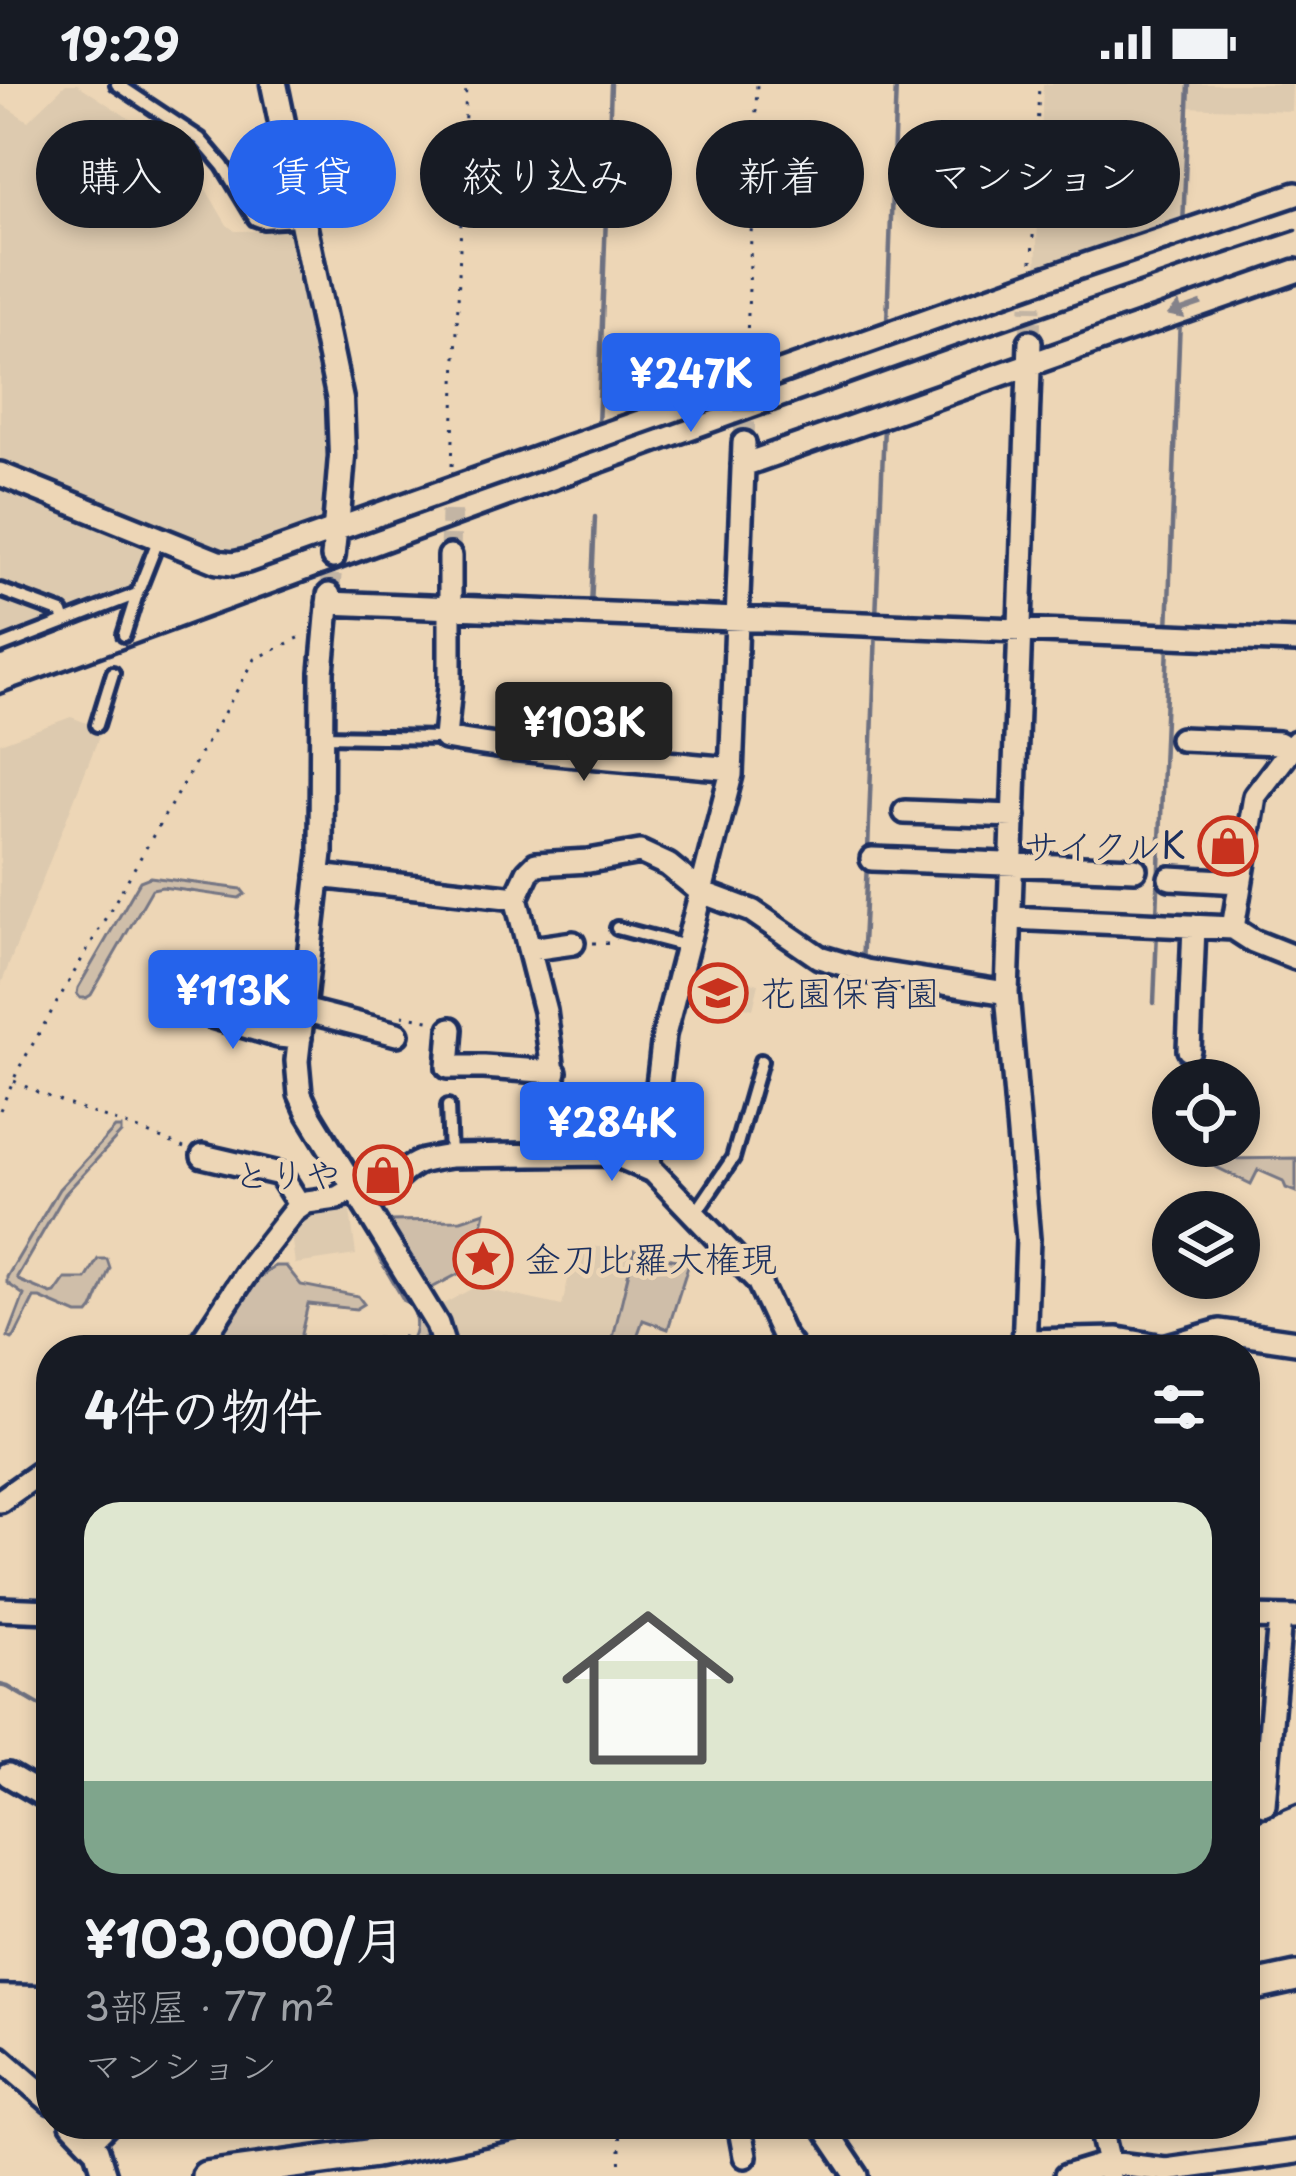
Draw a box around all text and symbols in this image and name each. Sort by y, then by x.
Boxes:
text: 19:29 [60,8,180,76]
chip: 購入 [36,120,204,228]
chip: 賃貸 [228,120,396,228]
chip: 絞り込み [420,120,672,228]
chip: 新着 [696,120,864,228]
chip: マンション [888,120,1180,228]
one-way arrow [1167,301,1203,319]
pin: ¥247K [607,333,775,435]
text: ¥247K [629,342,753,401]
pin: ¥103K [500,682,668,784]
text: ¥103K [522,691,646,750]
shop icon: サイクルK [1197,815,1259,877]
place label: サイクルK [1023,817,1186,871]
pin: ¥113K [149,950,317,1052]
text: ¥113K [175,959,291,1018]
school or university icon: 花園保育園 [687,962,749,1024]
place label: 花園保育園 [760,964,940,1018]
map controls [1152,1059,1260,1299]
button: locate [1152,1059,1260,1167]
pin: ¥284K [528,1082,696,1184]
text: ¥284K [547,1091,677,1150]
shop icon: とりや [352,1144,414,1206]
place label: とりや [233,1146,341,1200]
button: layers [1152,1191,1260,1299]
place icon: 金刀比羅大権現 [452,1228,514,1290]
place label: 金刀比羅大権現 [525,1230,777,1284]
text: 4件の物件 [84,1369,323,1446]
icon: filters [1146,1374,1212,1440]
icon: home [540,1580,756,1796]
text: ¥103,000/月 [84,1898,406,1975]
text: 3部屋 · 77 m² [84,1975,335,2034]
text: マンション [84,2034,277,2093]

